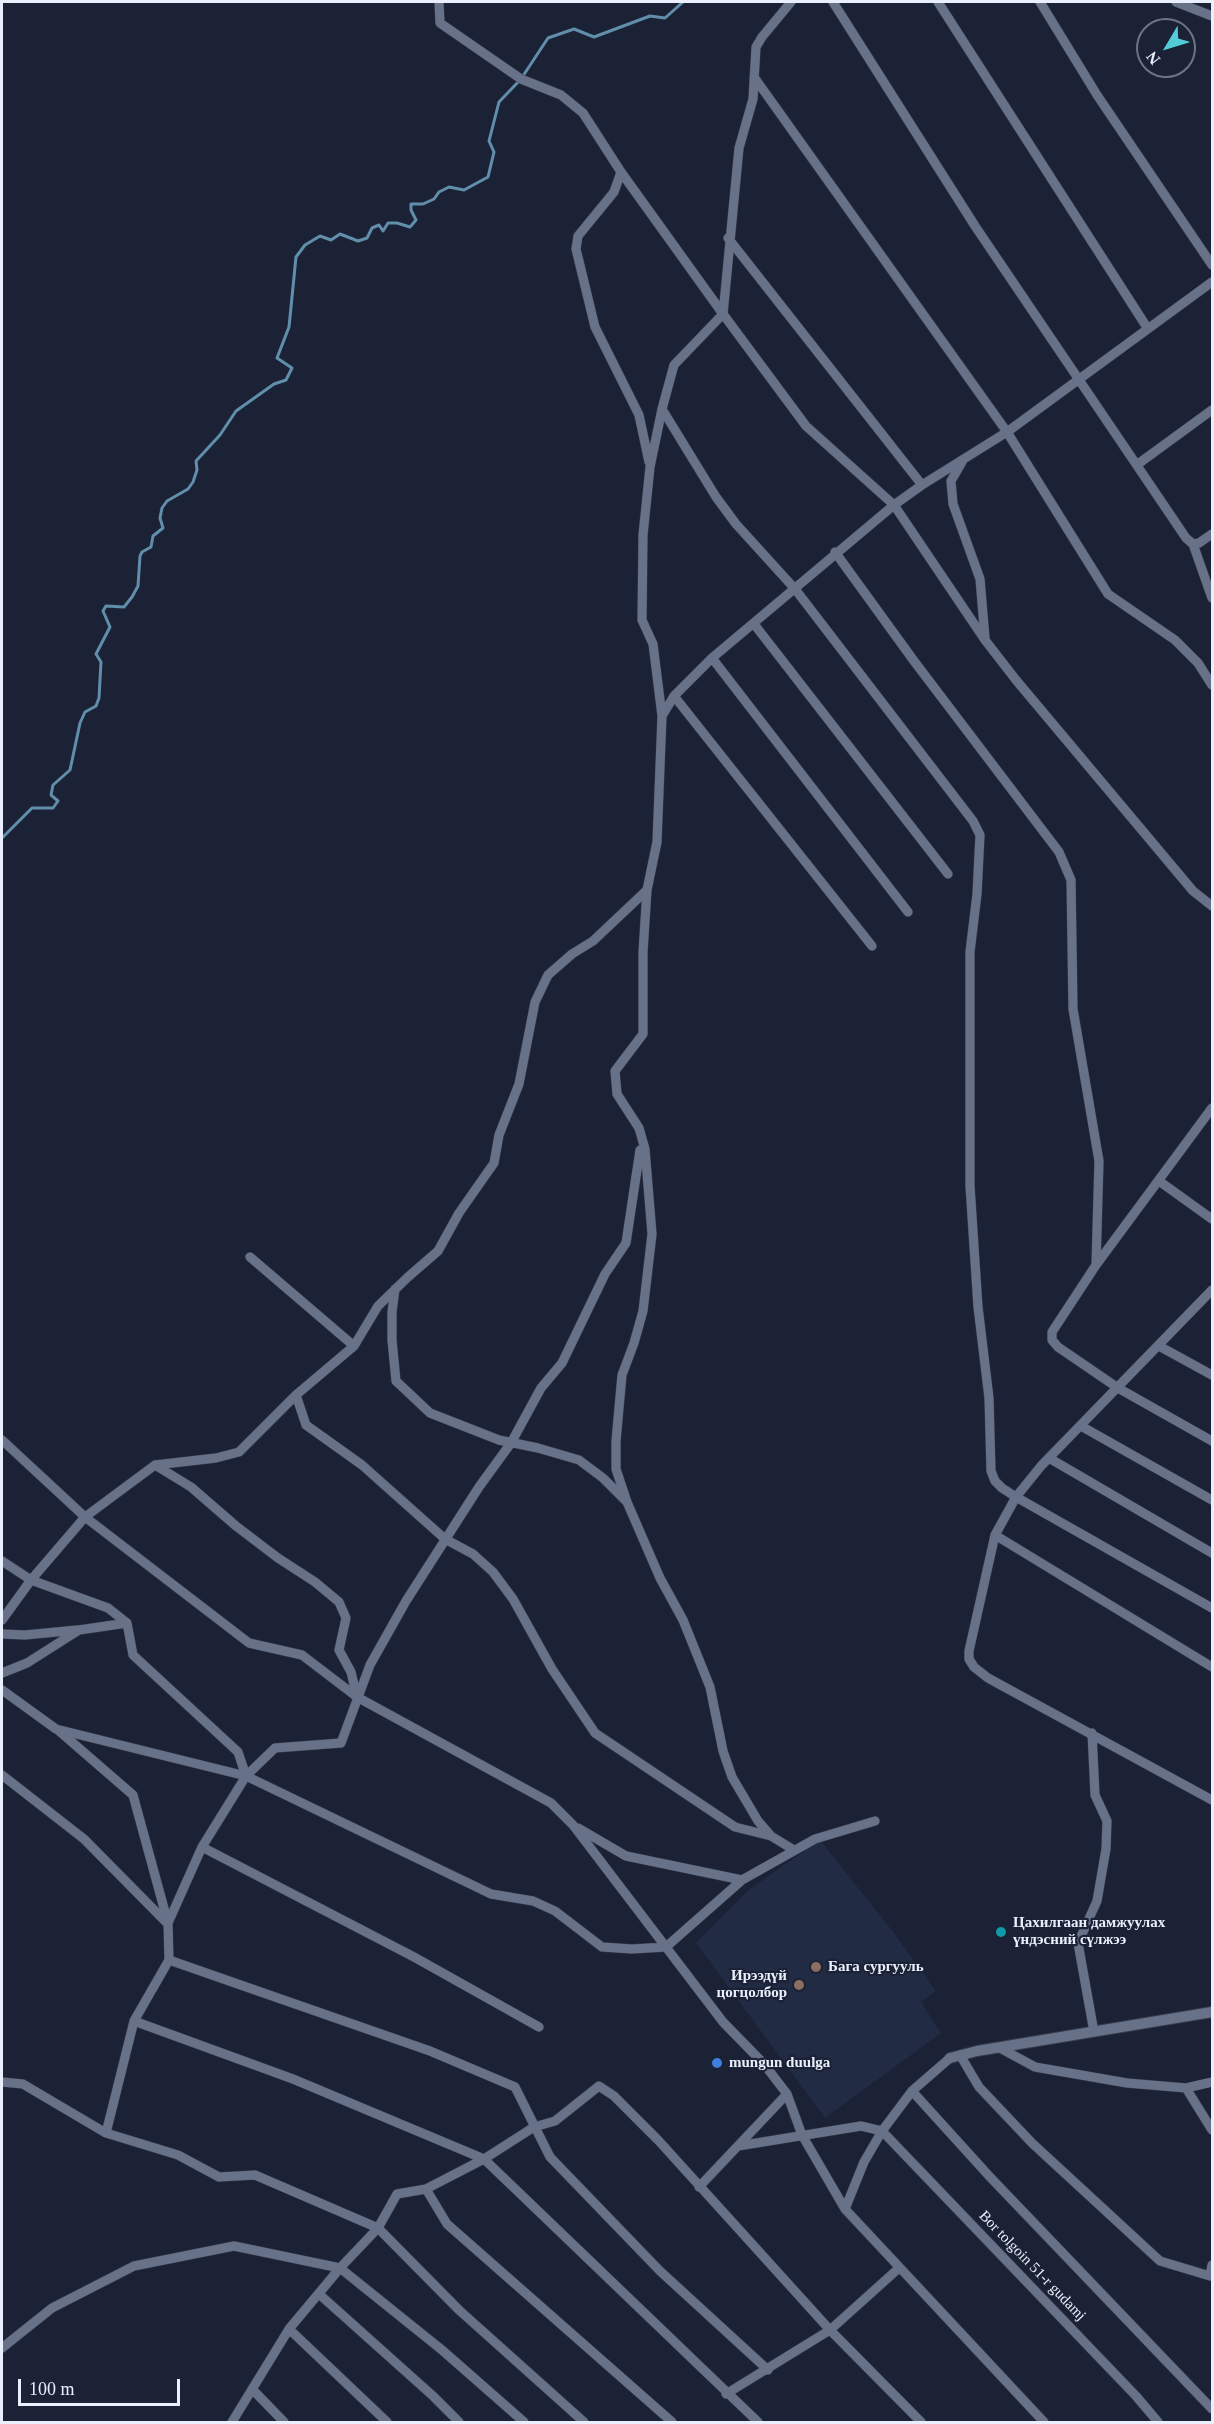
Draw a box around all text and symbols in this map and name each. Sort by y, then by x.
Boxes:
north arrow [1136,18,1196,78]
text: N [1143,48,1163,68]
place label: Цахилгаан дамжуулах үндэсний сүлжээ [1013,1914,1165,1949]
marker: Цахилгаан дамжуулах үндэсний сүлжээ [994,1925,1008,1939]
place label: Бага сургууль [828,1958,924,1976]
marker: Бага сургууль [809,1960,823,1974]
place label: Ирээдүй цогцолбор [717,1967,787,2002]
marker: Ирээдүй цогцолбор [792,1978,806,1992]
place label: mungun duulga [729,2054,830,2072]
marker: mungun duulga [710,2056,724,2070]
street label: Bor tolgoin 51-r gudamj [975,2207,1089,2325]
scale bar [21,2367,183,2405]
text: 100 m [29,2379,75,2399]

